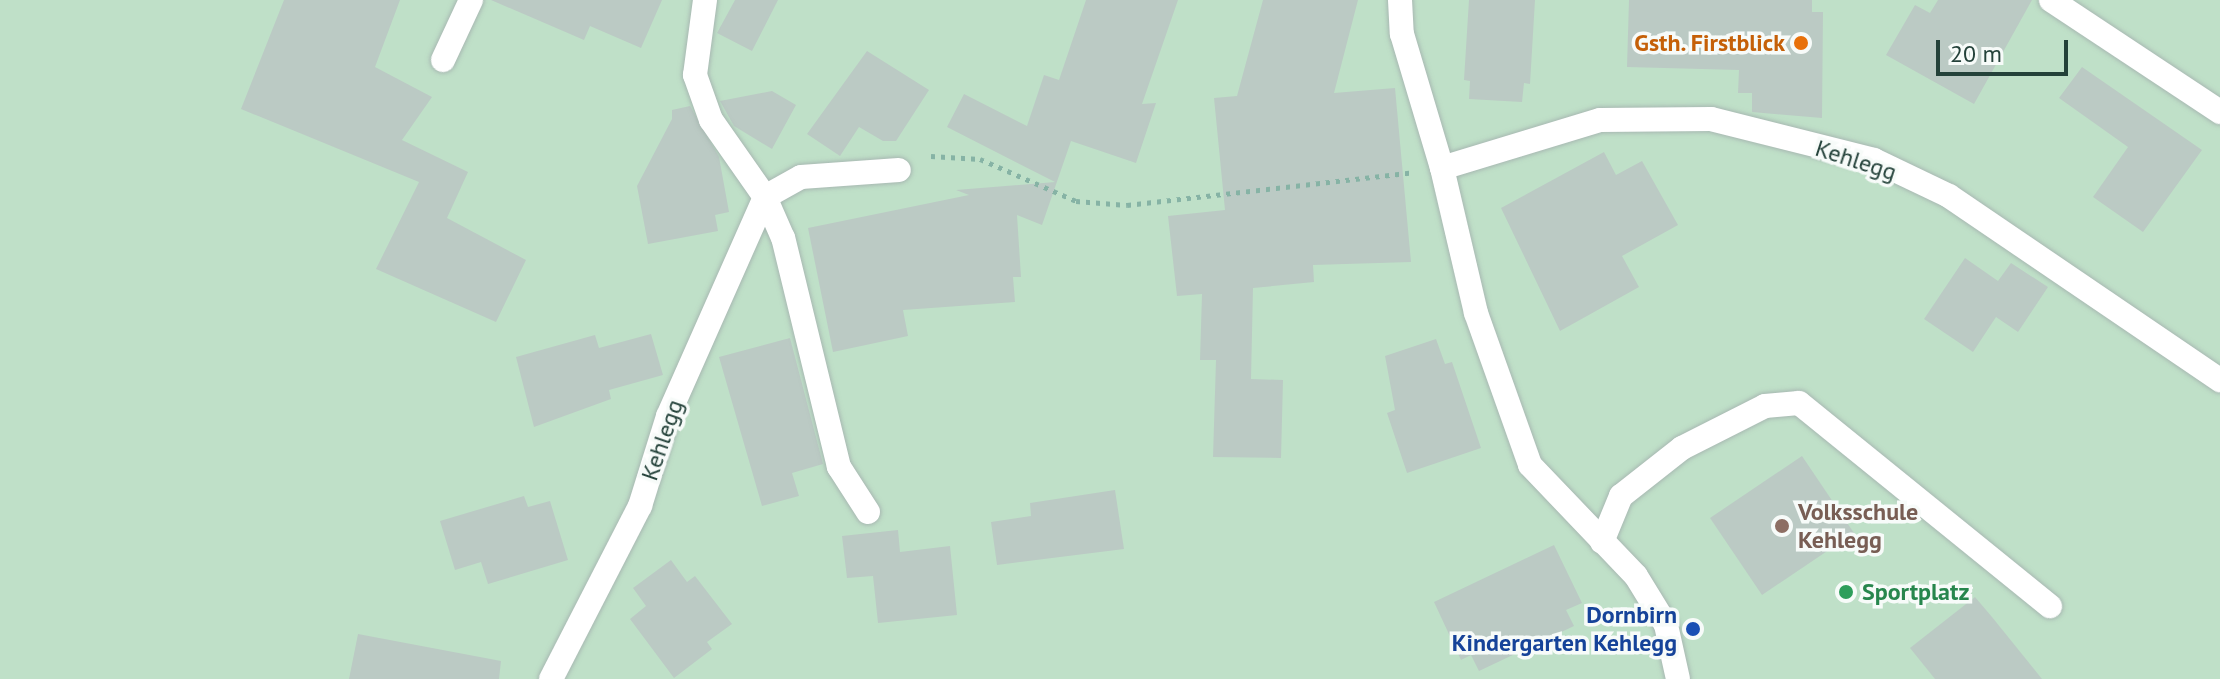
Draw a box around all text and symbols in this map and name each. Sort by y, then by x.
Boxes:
scale bar [1940,24,2072,74]
place label: Gsth. Firstblick [1633,29,1785,57]
marker: Gsth. Firstblick [1792,34,1810,52]
text: 20 m [1950,38,2002,69]
street label: Kehlegg [1812,133,1900,187]
street label: Kehlegg [635,396,689,484]
place label: Volksschule Kehlegg [1798,498,1918,554]
marker: Volksschule Kehlegg [1773,517,1791,535]
place label: Sportplatz [1862,578,1969,606]
marker: Sportplatz [1837,583,1855,601]
place label: Dornbirn Kindergarten Kehlegg [1452,601,1677,657]
marker: Dornbirn Kindergarten Kehlegg [1684,620,1702,638]

